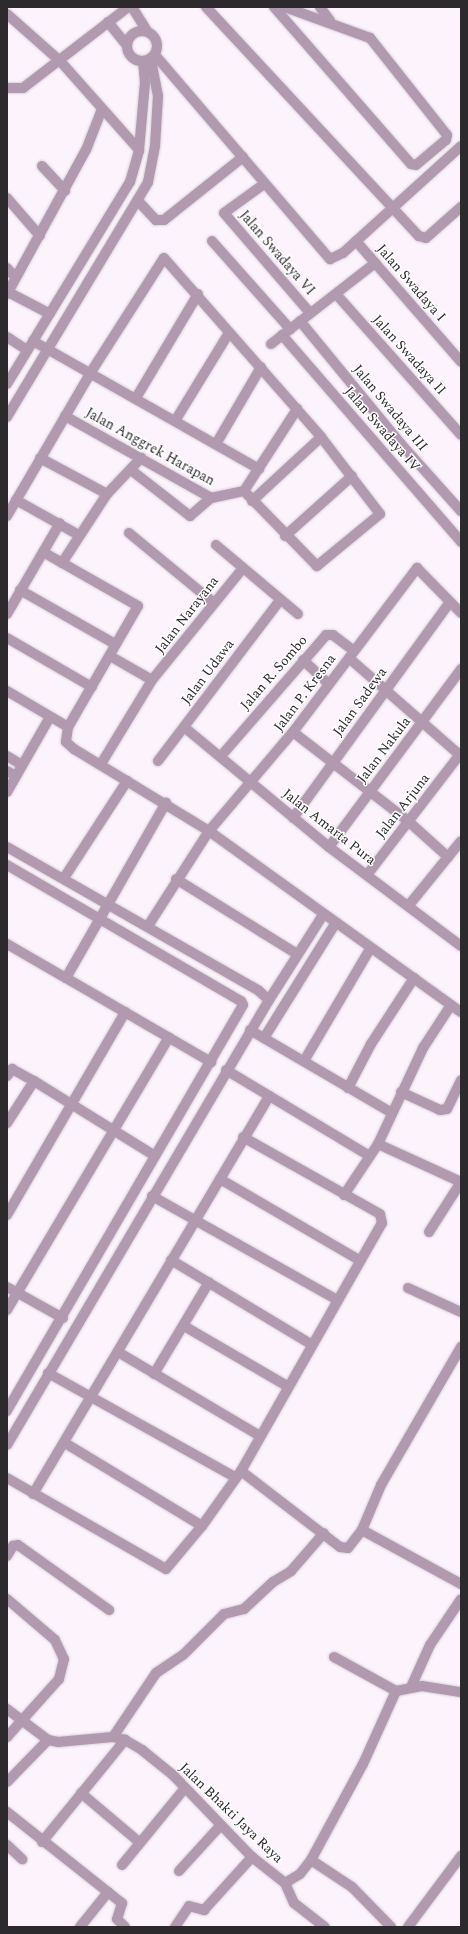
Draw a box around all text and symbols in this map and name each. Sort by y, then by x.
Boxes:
street label: Jalan Swadaya VI [236,207,318,299]
street label: Jalan Swadaya I [373,241,449,325]
street label: Jalan Swadaya II [369,311,449,399]
street label: Jalan Swadaya III [349,361,431,455]
street label: Jalan Swadaya IV [341,383,423,475]
street label: Jalan Anggrek Harapan [82,404,218,490]
street label: Jalan Narayana [152,573,222,657]
street label: Jalan R. Sombo [237,632,311,714]
street label: Jalan Udawa [178,636,238,708]
street label: Jalan P. Kresna [270,651,340,735]
street label: Jalan Sadewa [329,664,391,740]
street label: Jalan Nakula [354,714,414,786]
street label: Jalan Arjuna [372,770,434,842]
street label: Jalan Amarta Pura [279,785,379,869]
street label: Jalan Bhakti Jaya Raya [176,1759,286,1867]

